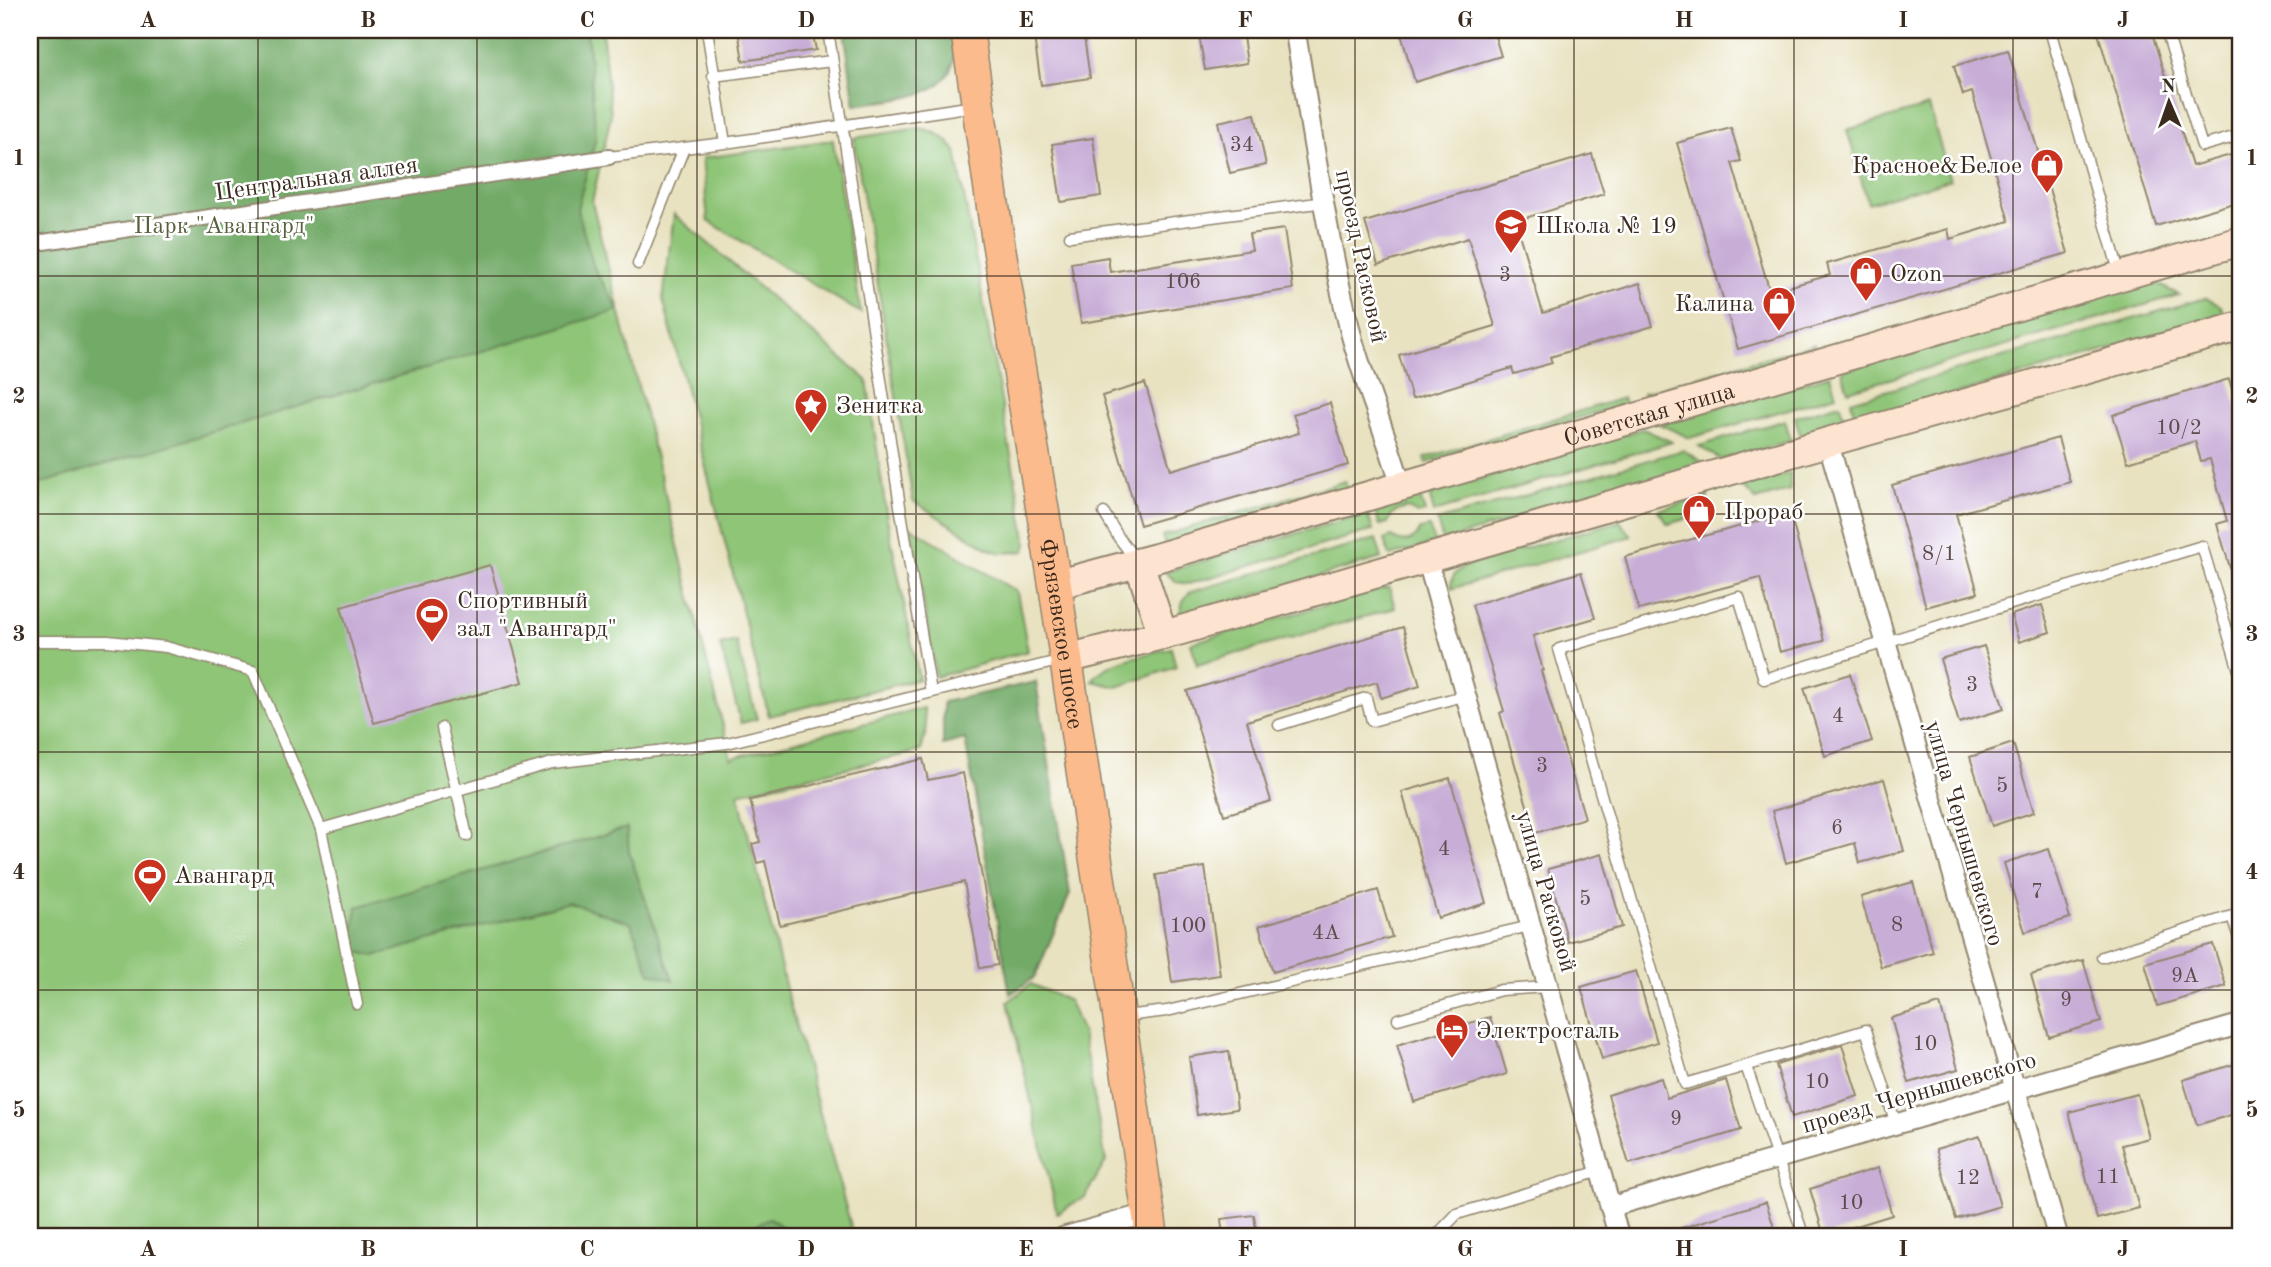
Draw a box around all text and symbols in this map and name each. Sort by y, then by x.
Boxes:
text: A [139,9,157,32]
text: B [360,9,376,32]
text: C [579,9,595,32]
text: D [797,9,815,32]
text: E [1018,9,1034,32]
text: F [1237,9,1253,32]
text: G [1457,9,1473,32]
text: H [1675,9,1693,32]
text: I [1898,9,1908,32]
text: J [2117,9,2129,32]
north arrow [2134,66,2204,136]
text: N [2161,78,2177,97]
house number: 34 [1230,135,1254,156]
shop icon: Красное&Белое [2028,146,2066,195]
text: 1 [12,147,26,170]
text: 1 [2245,147,2259,170]
street label: Центральная аллея [213,154,419,206]
place label: Красное&Белое [1852,155,2022,179]
street label: проезд Расковой [1330,168,1390,345]
school or university icon: Школа № 19 [1492,206,1530,255]
park label: Парк "Авангард" [134,215,314,239]
place label: Школа № 19 [1536,215,1677,239]
shop icon: Ozon [1847,254,1885,303]
place label: Ozon [1890,263,1942,287]
house number: 3 [1499,265,1511,286]
house number: 106 [1165,272,1201,293]
shop icon: Калина [1760,284,1798,333]
place label: Калина [1675,293,1754,317]
street label: Советская улица [1561,380,1738,452]
text: 2 [12,385,26,408]
text: 2 [2245,385,2259,408]
place icon: Зенитка [792,386,830,435]
place label: Зенитка [836,395,923,419]
house number: 10/2 [2156,418,2202,439]
shop icon: Прораб [1680,492,1718,541]
place label: Прораб [1724,501,1803,525]
street label: Фрязевское шоссе [1033,537,1086,731]
house number: 8/1 [1922,544,1956,565]
place label: Спортивный зал "Авангард" [457,590,617,642]
sports icon: Спортивный зал "Авангард" [413,595,451,644]
text: 3 [12,623,26,646]
text: 3 [2245,623,2259,646]
house number: 3 [1966,675,1978,696]
house number: 4 [1832,706,1844,727]
street label: улица Чернышевского [1919,718,2007,949]
house number: 3 [1536,756,1548,777]
house number: 5 [1996,776,2008,797]
street label: улица Расковой [1511,808,1580,975]
house number: 6 [1831,818,1843,839]
house number: 4 [1438,839,1450,860]
sports icon: Авангард [131,856,169,905]
text: 4 [12,861,26,884]
text: 4 [2245,861,2259,884]
place label: Авангард [174,865,274,889]
house number: 7 [2031,882,2043,903]
house number: 5 [1579,889,1591,910]
house number: 8 [1891,915,1903,936]
house number: 100 [1170,916,1206,937]
house number: 4А [1312,923,1340,944]
house number: 9А [2171,966,2199,987]
house number: 9 [2060,990,2072,1011]
hotel icon: Электросталь [1433,1011,1471,1060]
place label: Электросталь [1476,1020,1619,1044]
house number: 10 [1913,1034,1937,1055]
street label: проезд Чернышевского [1800,1049,2039,1139]
house number: 10 [1805,1072,1829,1093]
text: 5 [12,1099,26,1122]
text: 5 [2245,1099,2259,1122]
house number: 9 [1670,1109,1682,1130]
house number: 11 [2096,1167,2120,1188]
house number: 12 [1956,1168,1980,1189]
house number: 10 [1839,1193,1863,1214]
text: A [139,1238,157,1261]
text: B [360,1238,376,1261]
text: C [579,1238,595,1261]
text: D [797,1238,815,1261]
text: E [1018,1238,1034,1261]
text: F [1237,1238,1253,1261]
text: G [1457,1238,1473,1261]
text: H [1675,1238,1693,1261]
text: I [1898,1238,1908,1261]
text: J [2117,1238,2129,1261]

